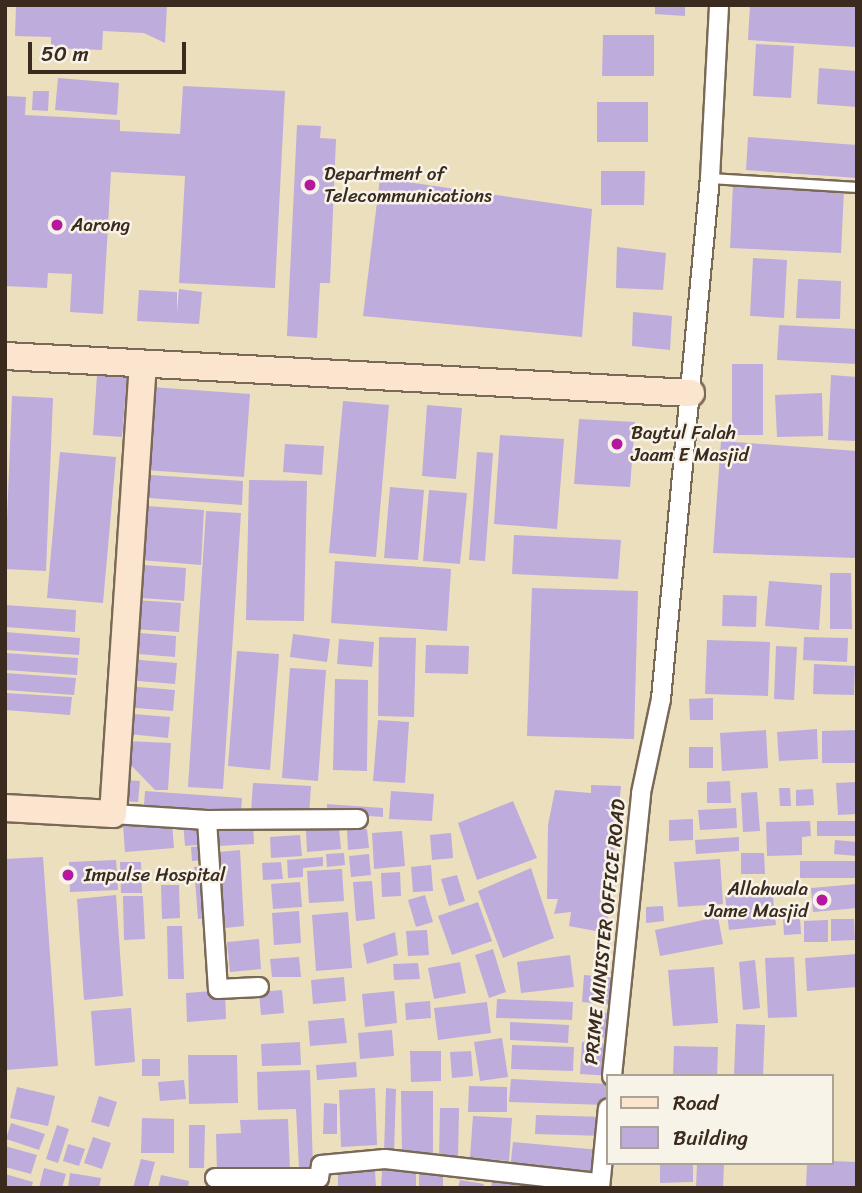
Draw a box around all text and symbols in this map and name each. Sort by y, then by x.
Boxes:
scale bar [32,28,189,72]
text: 50 m [41,35,89,73]
place label: Department of Telecommunications [324,163,492,207]
marker: Department of Telecommunications [302,177,318,193]
place label: Aarong [71,214,130,236]
marker: Aarong [49,217,65,233]
place label: Baytul Falah Jaam E Masjid [631,422,749,466]
marker: Baytul Falah Jaam E Masjid [609,436,625,452]
street label: PRIME MINISTER OFFICE ROAD [580,799,630,1065]
place label: Impulse Hospital [84,864,225,886]
marker: Impulse Hospital [58,865,78,885]
place label: Allahwala Jame Masjid [705,878,808,922]
marker: Allahwala Jame Masjid [814,892,830,908]
legend [606,1074,834,1165]
text: Road [673,1084,718,1122]
text: Building [673,1119,748,1157]

